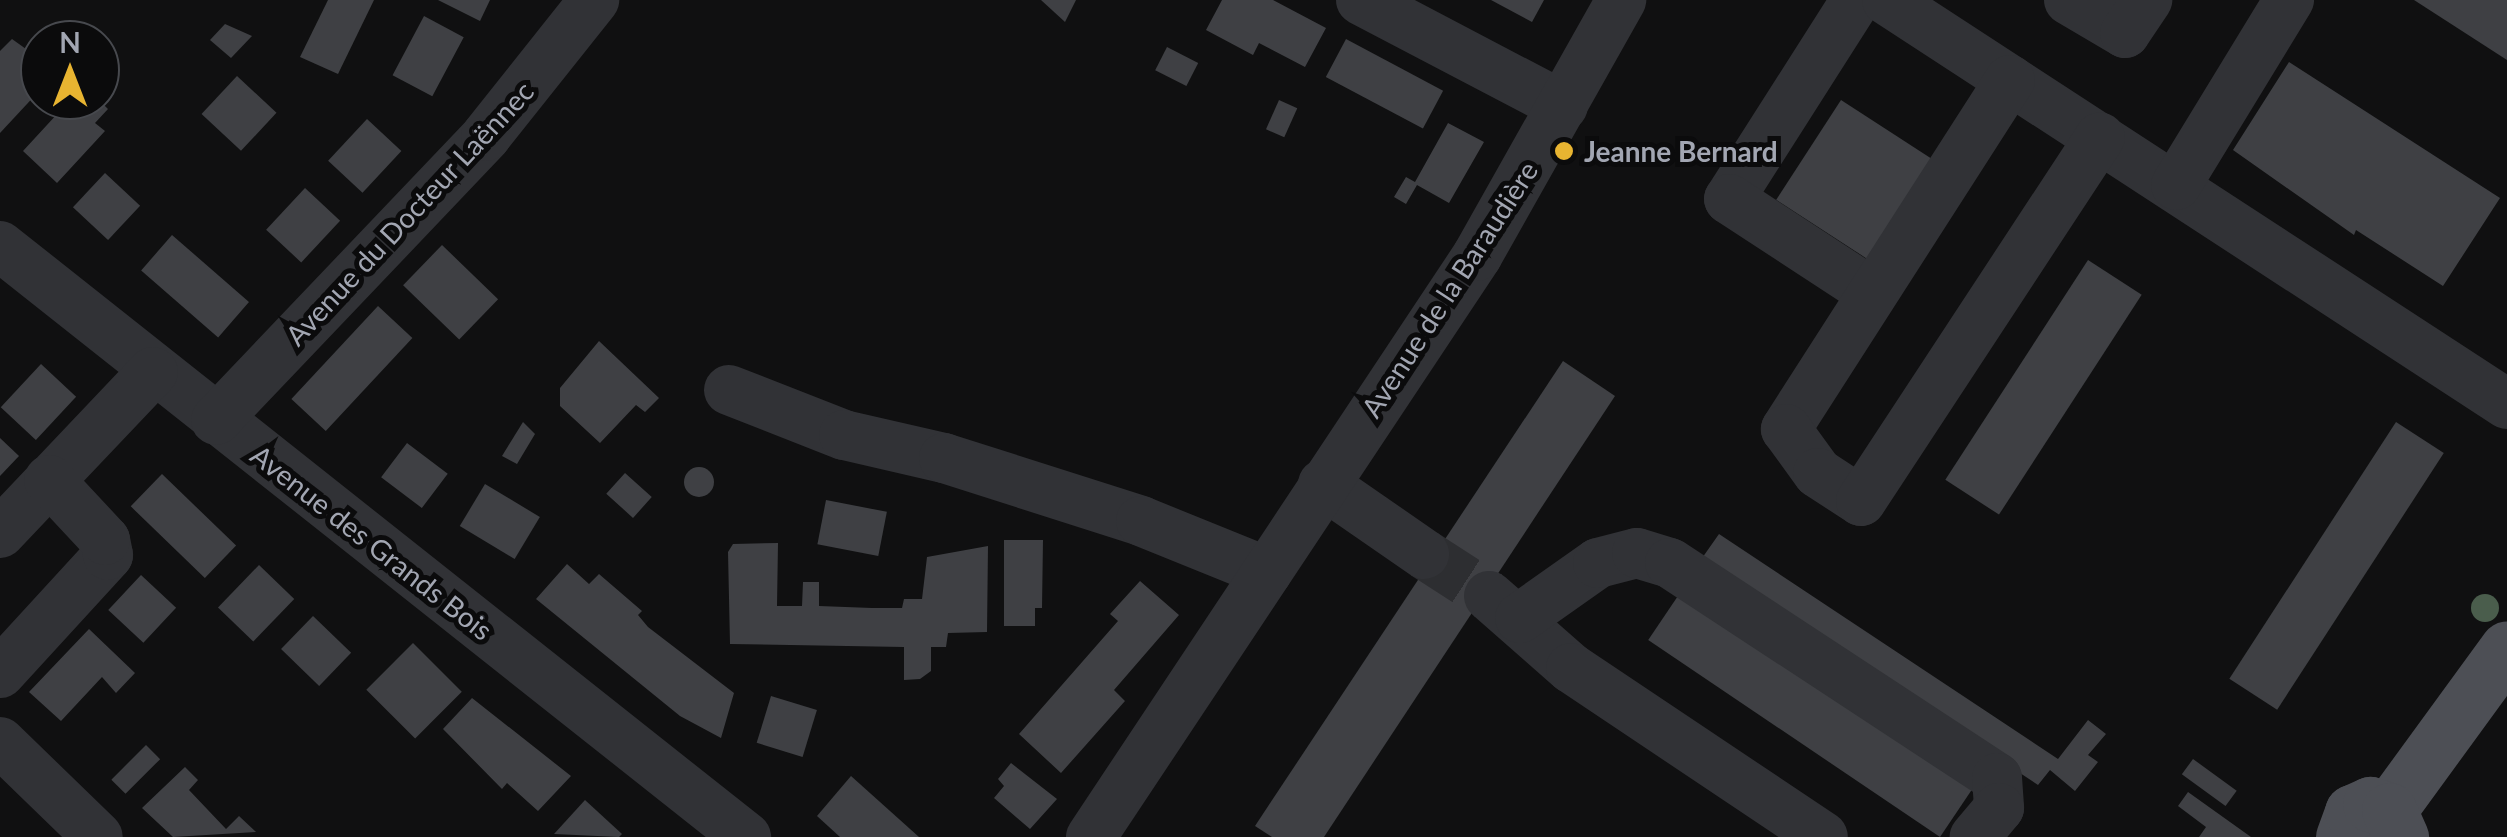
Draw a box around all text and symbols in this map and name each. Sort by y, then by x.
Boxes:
north arrow [20,20,120,120]
text: N [59,25,81,59]
street label: Avenue du Docteur Laënnec [278,74,540,352]
place label: Jeanne Bernard [1584,134,1778,168]
marker: Jeanne Bernard [1553,140,1575,162]
street label: Avenue de la Baraudière [1354,155,1544,423]
street label: Avenue des Grands Bois [245,437,499,647]

